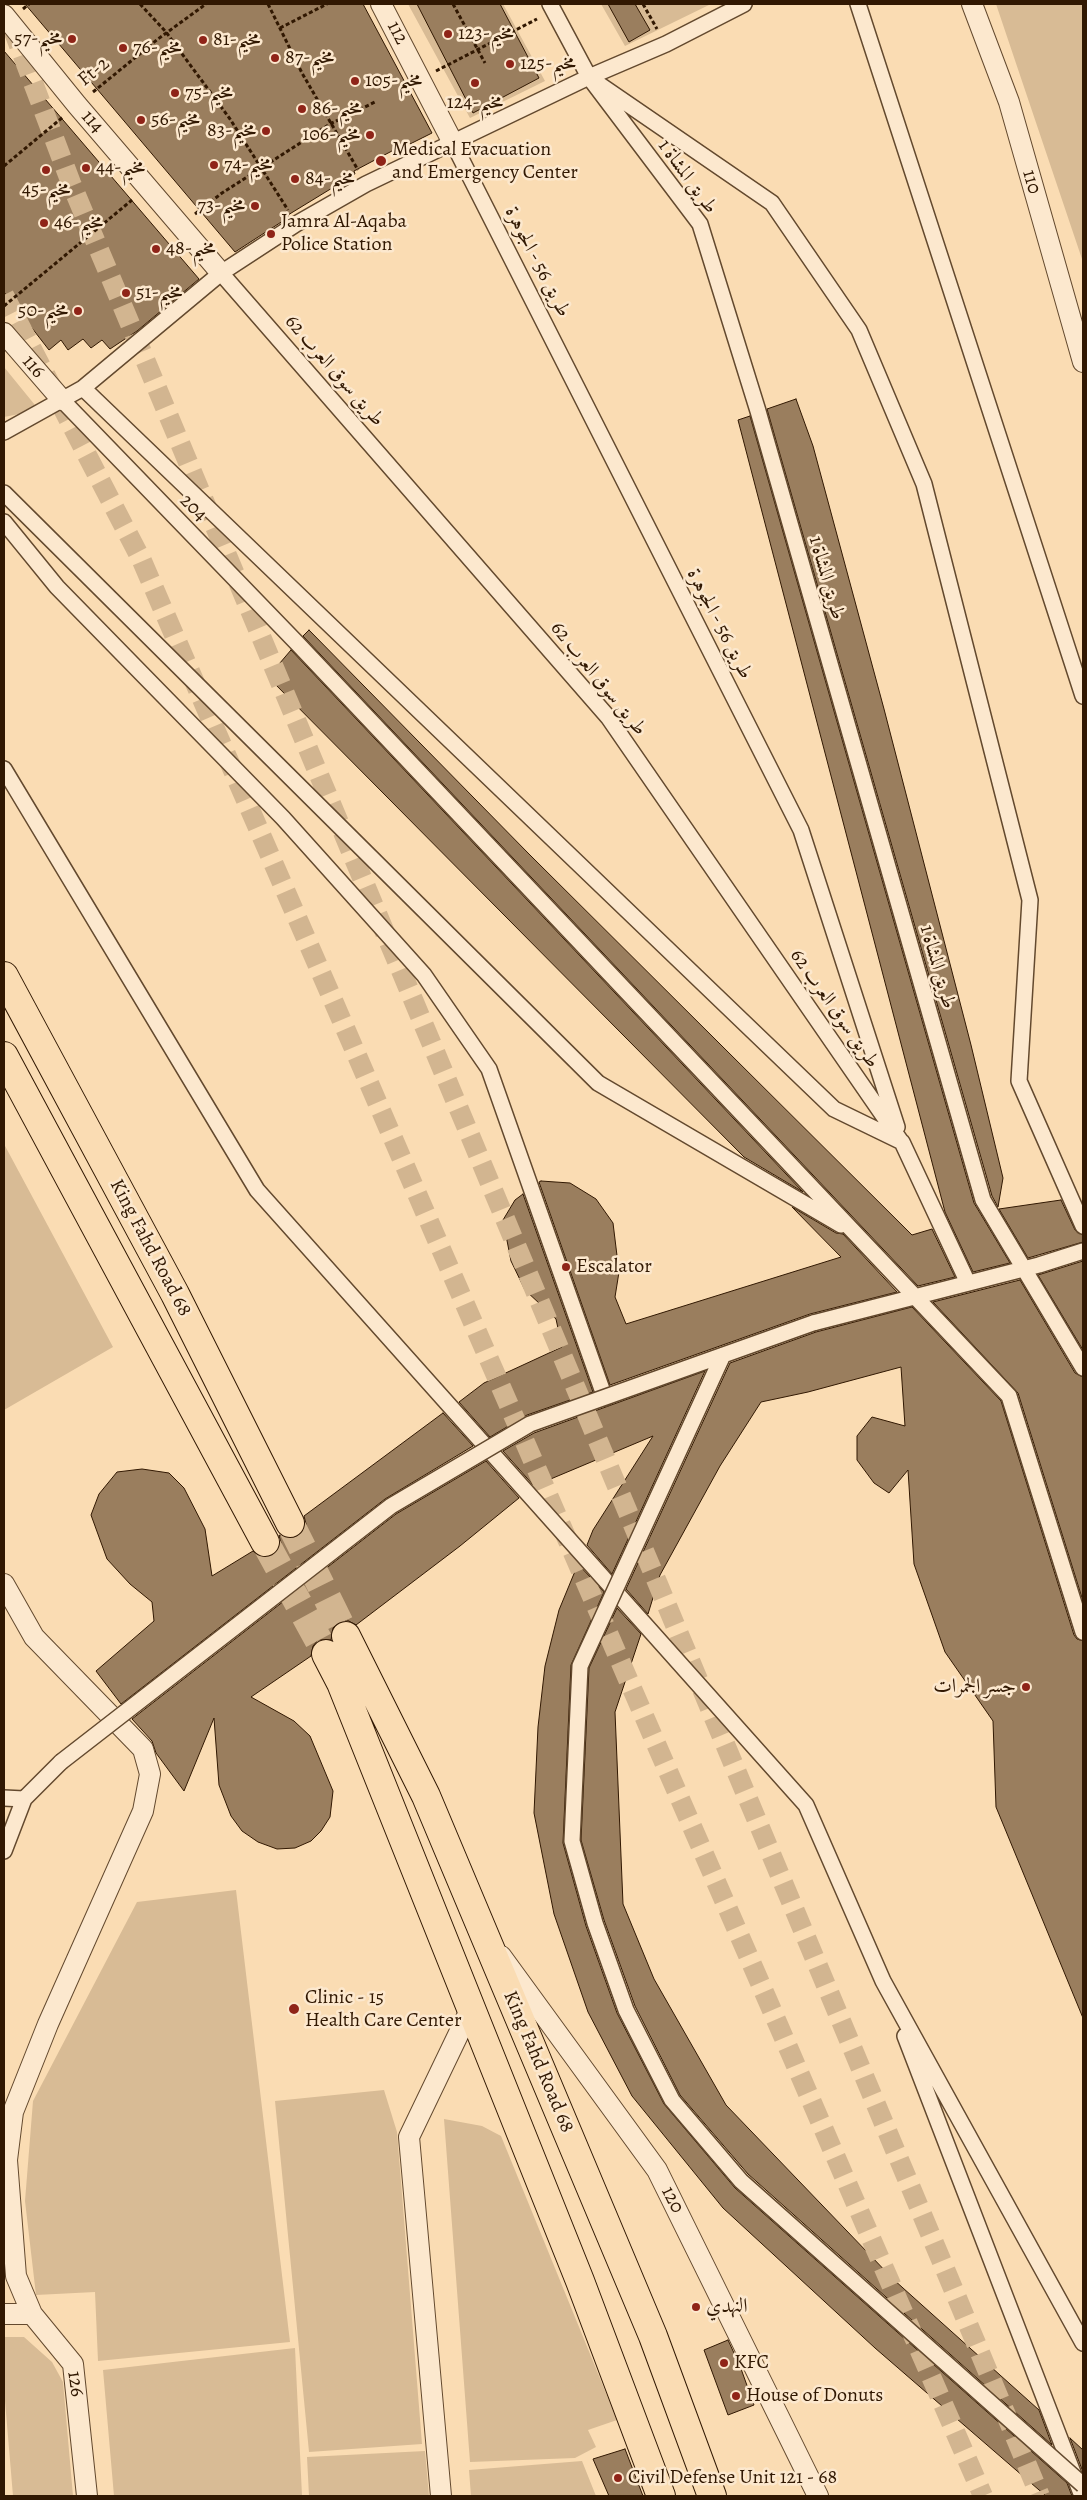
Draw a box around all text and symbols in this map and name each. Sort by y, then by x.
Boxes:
street label: 112 [381,17,413,49]
place label: مخيم-123 [458,22,514,46]
place label: مخيم-57 [14,27,62,51]
place label: مخيم-81 [213,28,260,52]
marker: مخيم-123 [442,28,454,40]
marker: مخيم-57 [66,33,78,45]
marker: مخيم-81 [197,34,209,46]
place label: مخيم-76 [133,36,182,60]
marker: مخيم-76 [117,42,129,54]
place label: مخيم-87 [285,46,334,70]
street label: Ft-2 [73,52,115,92]
marker: مخيم-87 [269,52,281,64]
place label: مخيم-125 [520,52,576,76]
marker: مخيم-125 [504,58,516,70]
place label: مخيم-105 [365,69,422,93]
marker: مخيم-105 [349,75,361,87]
marker: مخيم-124 [469,77,481,89]
place label: مخيم-75 [185,81,233,105]
marker: مخيم-75 [169,87,181,99]
place label: مخيم-124 [447,91,503,115]
place label: مخيم-86 [312,97,362,121]
marker: مخيم-86 [296,103,308,115]
street label: 114 [75,106,109,138]
place label: مخيم-56 [151,108,200,132]
marker: مخيم-56 [135,114,147,126]
place label: مخيم-83 [207,119,256,143]
place label: مخيم-106 [302,123,360,147]
marker: مخيم-83 [260,125,272,137]
marker: مخيم-106 [364,129,376,141]
street label: طريق المشاة 1 [652,135,722,219]
place label: Medical Evacuation and Emergency Center [392,138,578,185]
place label: مخيم-74 [224,153,272,177]
marker: Medical Evacuation and Emergency Center [374,154,388,168]
place label: مخيم-44 [96,156,145,180]
marker: مخيم-74 [208,159,220,171]
marker: مخيم-44 [80,162,92,174]
marker: مخيم-45 [40,164,52,176]
place label: مخيم-84 [305,167,355,191]
street label: 110 [1016,167,1046,197]
marker: مخيم-84 [289,173,301,185]
place label: مخيم-45 [22,178,70,202]
place label: مخيم-73 [197,194,245,218]
marker: مخيم-73 [249,200,261,212]
street label: طريق 56 - الجوهرة [499,203,575,321]
place label: Jamra Al-Aqaba Police Station [281,210,407,257]
place label: مخيم-46 [54,211,103,235]
marker: مخيم-46 [38,217,50,229]
marker: Jamra Al-Aqaba Police Station [265,228,277,240]
place label: مخيم-48 [166,237,216,261]
marker: مخيم-48 [150,243,162,255]
place label: مخيم-51 [136,281,182,305]
marker: مخيم-51 [120,287,132,299]
place label: مخيم-50 [18,299,68,323]
marker: مخيم-50 [72,305,84,317]
street label: طريق سوق العرب 62 [279,310,389,432]
street label: 116 [16,350,50,384]
street label: 204 [174,489,212,527]
street label: طريق المشاة 1 [803,533,849,623]
street label: طريق 56 - الجوهرة [681,565,757,683]
street label: طريق سوق العرب 62 [545,617,651,741]
street label: طريق المشاة 1 [914,922,960,1012]
street label: طريق سوق العرب 62 [784,945,884,1073]
street label: King Fahd Road 68 [104,1175,196,1321]
place label: Escalator [576,1255,652,1279]
marker: Escalator [560,1261,572,1273]
place label: جسر الجمرات [933,1675,1016,1699]
marker: جسر الجمرات [1020,1681,1032,1693]
place label: Clinic - 15 Health Care Center [305,1986,462,2033]
street label: King Fahd Road 68 [497,1987,579,2137]
marker: Clinic - 15 Health Care Center [287,2002,301,2016]
street label: 120 [655,2183,689,2217]
place label: النهدي [706,2295,748,2319]
marker: النهدي [690,2301,702,2313]
place label: KFC [734,2351,769,2375]
marker: KFC [718,2357,730,2369]
street label: 126 [61,2370,89,2398]
place label: House of Donuts [746,2384,883,2408]
marker: House of Donuts [730,2390,742,2402]
place label: Civil Defense Unit 121 - 68 [628,2466,837,2490]
marker: Civil Defense Unit 121 - 68 [612,2472,624,2484]

